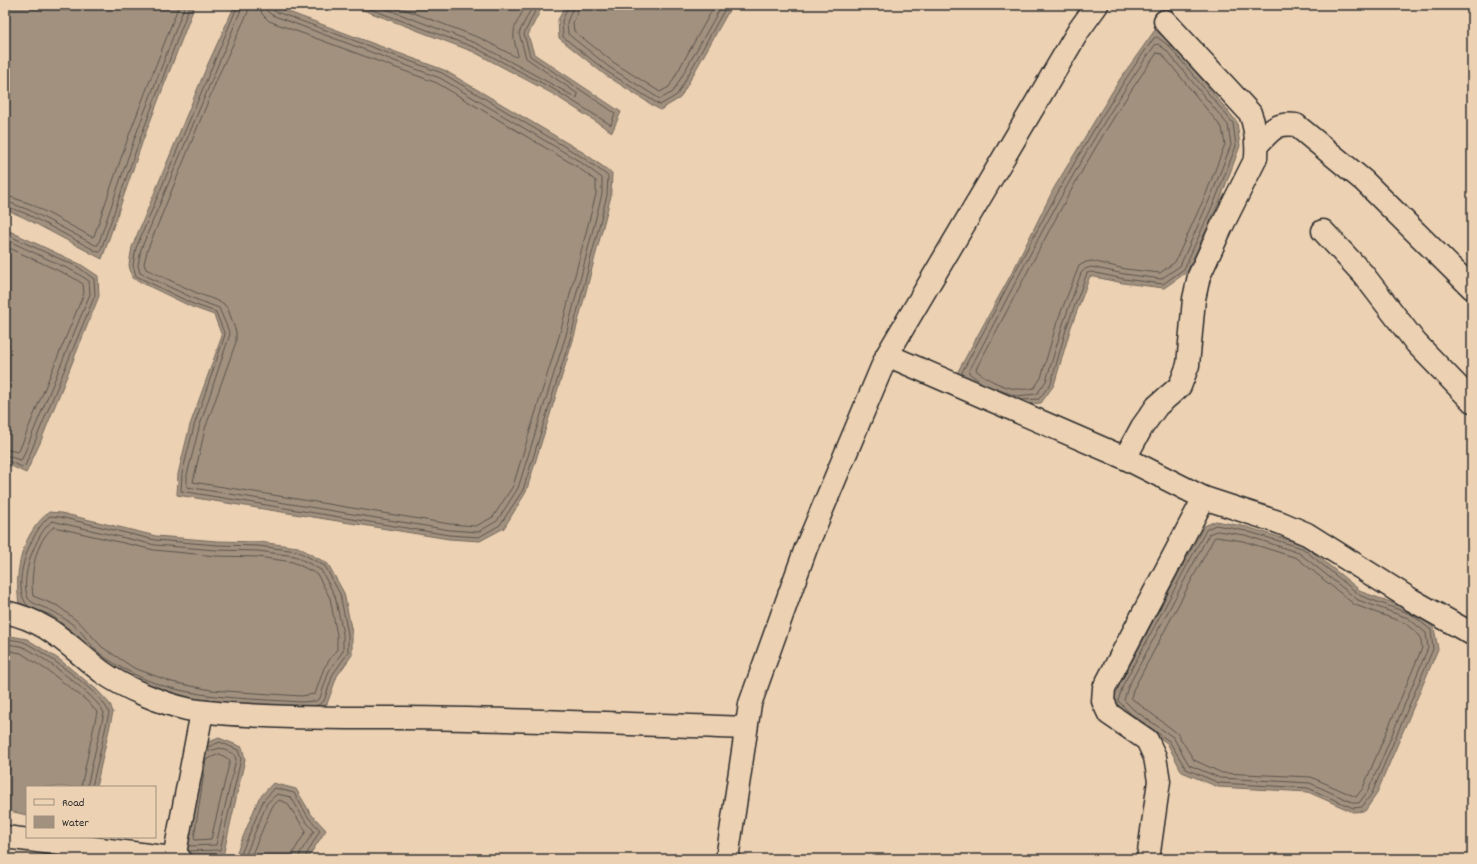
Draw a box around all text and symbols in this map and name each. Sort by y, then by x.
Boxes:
legend [26,786,156,838]
text: Road [62,795,84,812]
text: Water [62,815,89,832]

